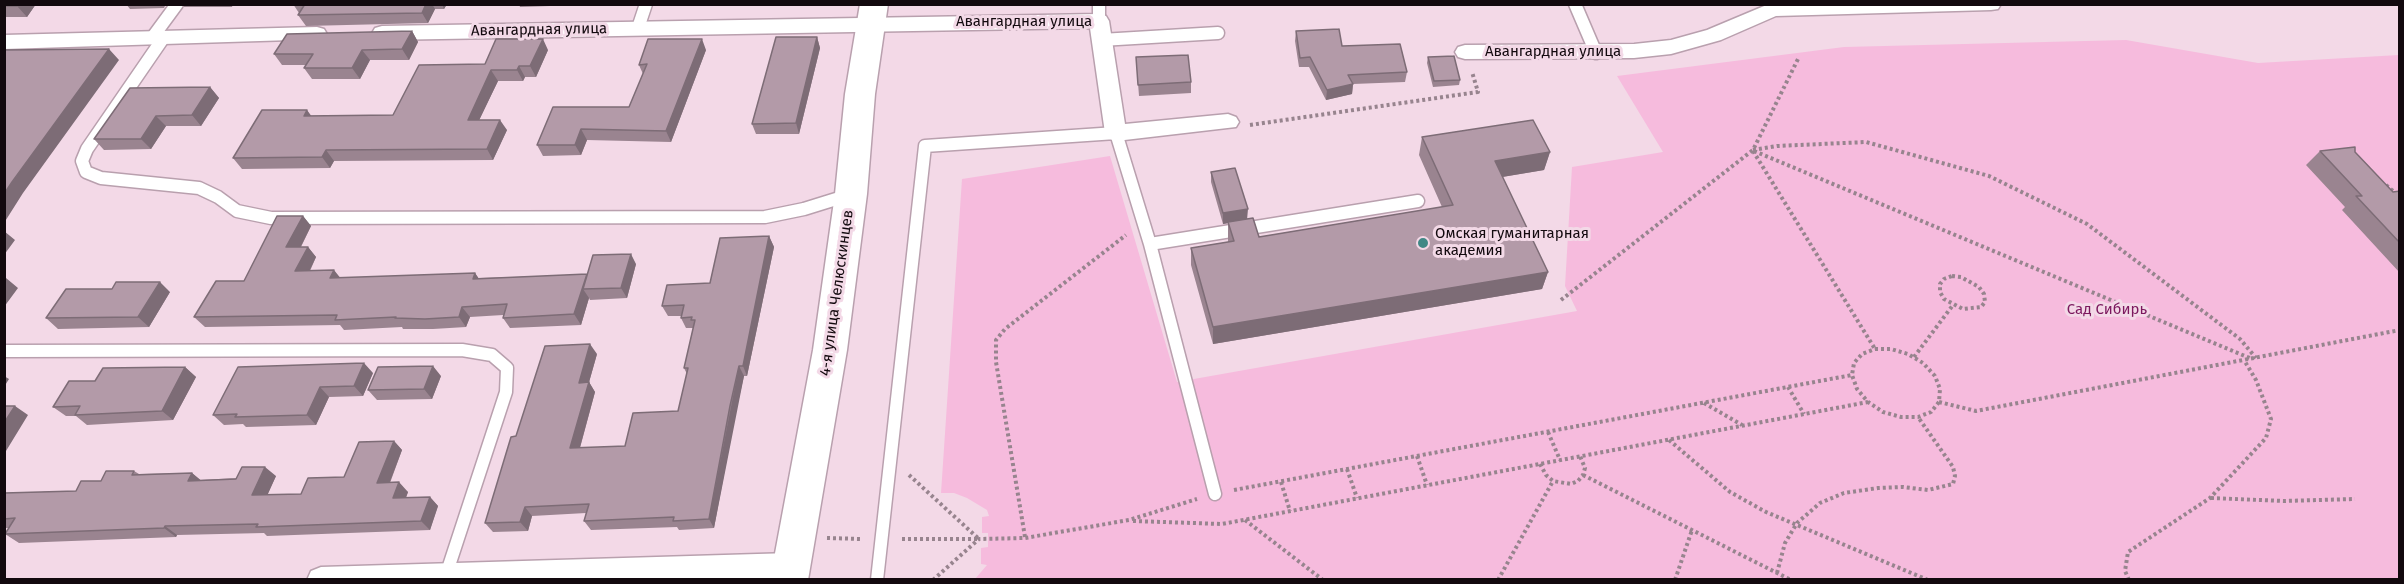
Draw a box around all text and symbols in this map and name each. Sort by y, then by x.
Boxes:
street label: Авангардная улица [956,13,1092,31]
street label: Авангардная улица [471,20,607,40]
street label: Авангардная улица [1485,43,1621,61]
street label: 4-я улица Челюскинцев [816,209,858,377]
place label: Омская гуманитарная академия [1435,225,1589,260]
marker: Омская гуманитарная академия [1416,236,1430,250]
park label: Сад Сибирь [2067,301,2147,319]

